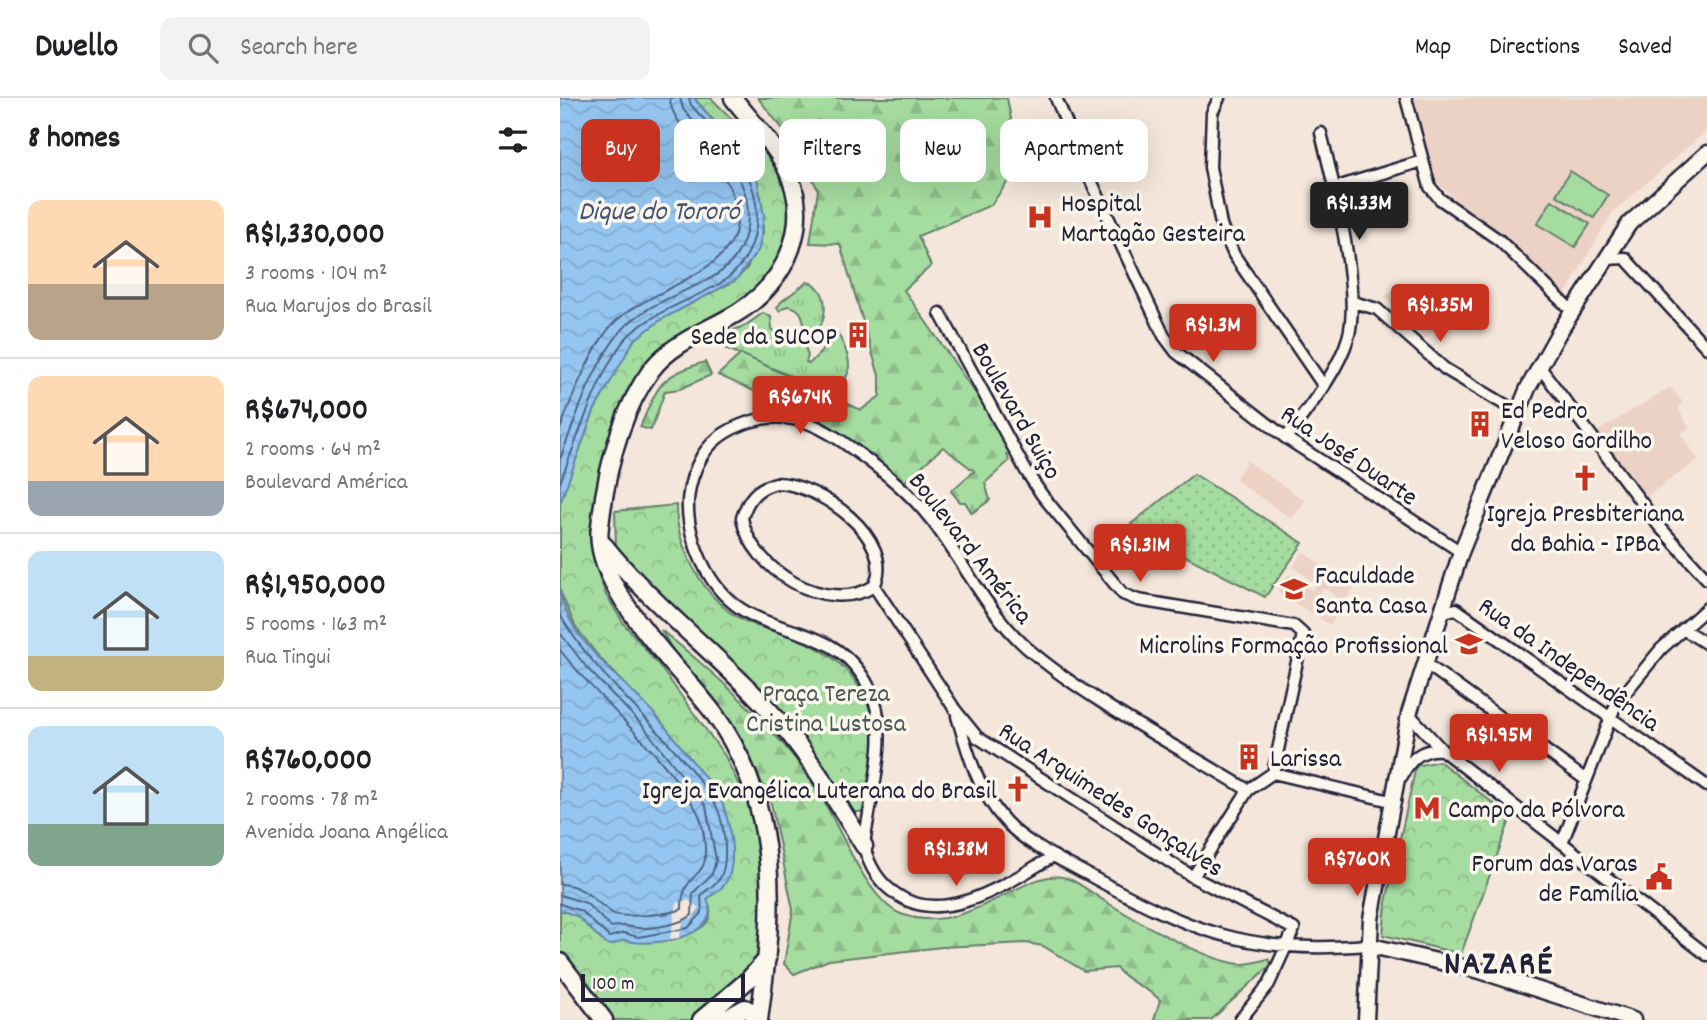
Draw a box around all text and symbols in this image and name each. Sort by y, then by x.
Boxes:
search box [160,17,650,80]
text: Dwello [35,25,118,72]
icon: search [184,29,222,67]
text: Search here [240,30,358,67]
text: Map [1415,31,1451,65]
text: Directions [1489,31,1580,65]
text: Saved [1618,31,1672,65]
text: 8 homes [28,119,120,162]
chip: Buy [581,119,660,182]
chip: Rent [674,119,765,182]
chip: Filters [779,119,886,182]
chip: New [900,119,986,182]
chip: Apartment [1000,119,1148,182]
icon: filters [494,121,532,159]
pin: R$1.33M [1294,183,1424,242]
place label: Hospital Martagão Gesteira [1061,187,1246,254]
text: R$1.33M [1326,188,1392,221]
water label: Dique do Tororó [578,194,743,234]
hospital icon: Hospital Martagão Gesteira [1025,202,1055,232]
text: R$1,330,000 [245,215,385,258]
icon: home [84,228,168,312]
text: 3 rooms · 104 m² [245,258,387,291]
pin: R$1.35M [1375,285,1505,344]
text: R$1.35M [1407,290,1473,323]
text: Rua Marujos do Brasil [245,291,432,324]
pin: R$1.3M [1156,304,1270,364]
text: R$1.3M [1185,310,1241,343]
place label: Sede da SUCOP [691,320,837,357]
building icon: Sede da SUCOP [843,320,873,350]
street label: Boulevard Suiço [961,336,1069,487]
pin: R$674K [743,376,857,436]
text: R$674K [768,382,832,415]
text: R$674,000 [245,391,368,434]
place label: Ed Pedro Veloso Gordilho [1501,394,1652,461]
street label: Rua José Duarte [1272,397,1424,517]
icon: home [84,404,168,488]
building icon: Ed Pedro Veloso Gordilho [1465,409,1495,439]
text: 2 rooms · 64 m² [245,434,381,467]
church icon: Igreja Presbiteriana da Bahia - IPBa [1570,463,1600,493]
street label: Boulevard América [898,465,1041,634]
text: Boulevard América [245,467,408,500]
place label: Igreja Presbiteriana da Bahia - IPBa [1486,497,1684,564]
pin: R$1.31M [1075,524,1205,584]
text: R$1.31M [1110,530,1170,563]
place label: Faculdade Santa Casa [1315,559,1427,626]
text: R$1,950,000 [245,566,386,609]
school or university icon: Faculdade Santa Casa [1279,574,1309,604]
icon: home [84,579,168,663]
street label: Rua da Independência [1470,589,1667,743]
text: 5 rooms · 163 m² [245,609,387,642]
place label: Microlins Formação Profissional [1139,629,1448,666]
school or university icon: Microlins Formação Profissional [1454,629,1484,659]
text: Rua Tingui [245,642,330,675]
park label: Praça Tereza Cristina Lustosa [746,677,907,744]
street label: Rua Arquimedes Gonçalves [990,714,1230,888]
pin: R$1.95M [1434,714,1564,774]
text: R$1.95M [1466,720,1532,753]
text: R$760,000 [245,741,372,784]
building icon: Larissa [1234,742,1264,772]
place label: Larissa [1270,742,1342,779]
icon: home [84,754,168,838]
place label: Igreja Evangélica Luterana do Brasil [642,774,997,811]
church icon: Igreja Evangélica Luterana do Brasil [1003,774,1033,804]
text: 2 rooms · 78 m² [245,784,378,817]
metro station icon: Campo da Pólvora [1412,793,1442,823]
place label: Campo da Pólvora [1448,793,1625,830]
text: Avenida Joana Angélica [245,817,448,850]
pin: R$1.38M [891,828,1021,888]
text: R$1.38M [924,834,988,867]
pin: R$760K [1300,838,1414,898]
text: R$760K [1324,844,1390,877]
place label: Forum das Varas de Família [1471,847,1639,914]
public building icon: Forum das Varas de Família [1644,862,1674,892]
district label: NAZARÉ [1444,943,1554,990]
scale bar [581,971,746,1003]
text: 100 m [592,972,634,999]

